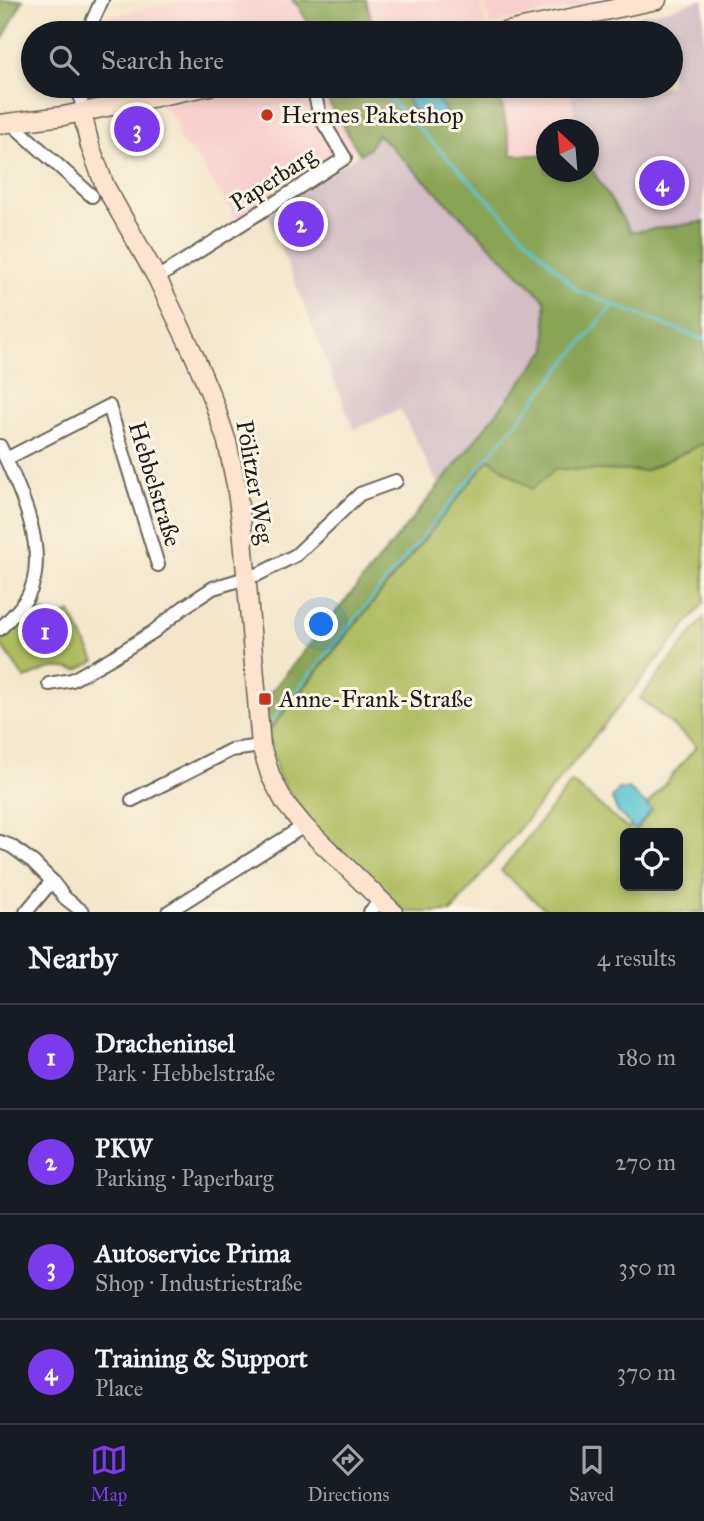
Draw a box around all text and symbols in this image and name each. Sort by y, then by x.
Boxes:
search box [21,21,683,98]
icon: search [45,41,83,79]
text: Search here [101,44,224,76]
place label: Hermes Paketshop [281,100,464,130]
pin: 3 [114,103,160,155]
marker: Hermes Paketshop [259,107,275,123]
north arrow [536,119,599,182]
street label: Paperbarg [224,140,322,218]
pin: 4 [639,157,685,209]
pin: 2 [278,198,324,250]
street label: Hebbelstraße [122,418,188,550]
street label: Pölitzer Weg [229,418,281,547]
pin: 1 [22,605,68,657]
your location [304,607,338,641]
place label: Anne-Frank-Straße [278,684,473,714]
marker: Anne-Frank-Straße [257,691,273,707]
map controls [620,828,683,891]
button: locate [620,828,683,891]
text: Nearby [28,940,118,976]
text: 4 results [597,944,676,972]
text: Dracheninsel [95,1027,235,1059]
text: 1 [46,1043,56,1071]
text: 180 m [617,1043,676,1071]
text: Park · Hebbelstraße [95,1059,275,1087]
text: PKW [95,1132,153,1164]
text: 2 [45,1148,57,1176]
text: 270 m [615,1148,676,1176]
text: Parking · Paperbarg [95,1164,273,1192]
text: Autoservice Prima [95,1237,290,1269]
text: 3 [46,1253,56,1281]
text: 350 m [618,1253,676,1281]
text: Shop · Industriestraße [95,1269,303,1297]
text: Training & Support [95,1342,308,1374]
text: 4 [45,1358,57,1386]
text: 370 m [617,1358,676,1386]
text: Place [95,1374,143,1402]
tab: Map [90,1441,128,1506]
tab: Directions [307,1441,389,1506]
tab: Saved [569,1441,614,1506]

